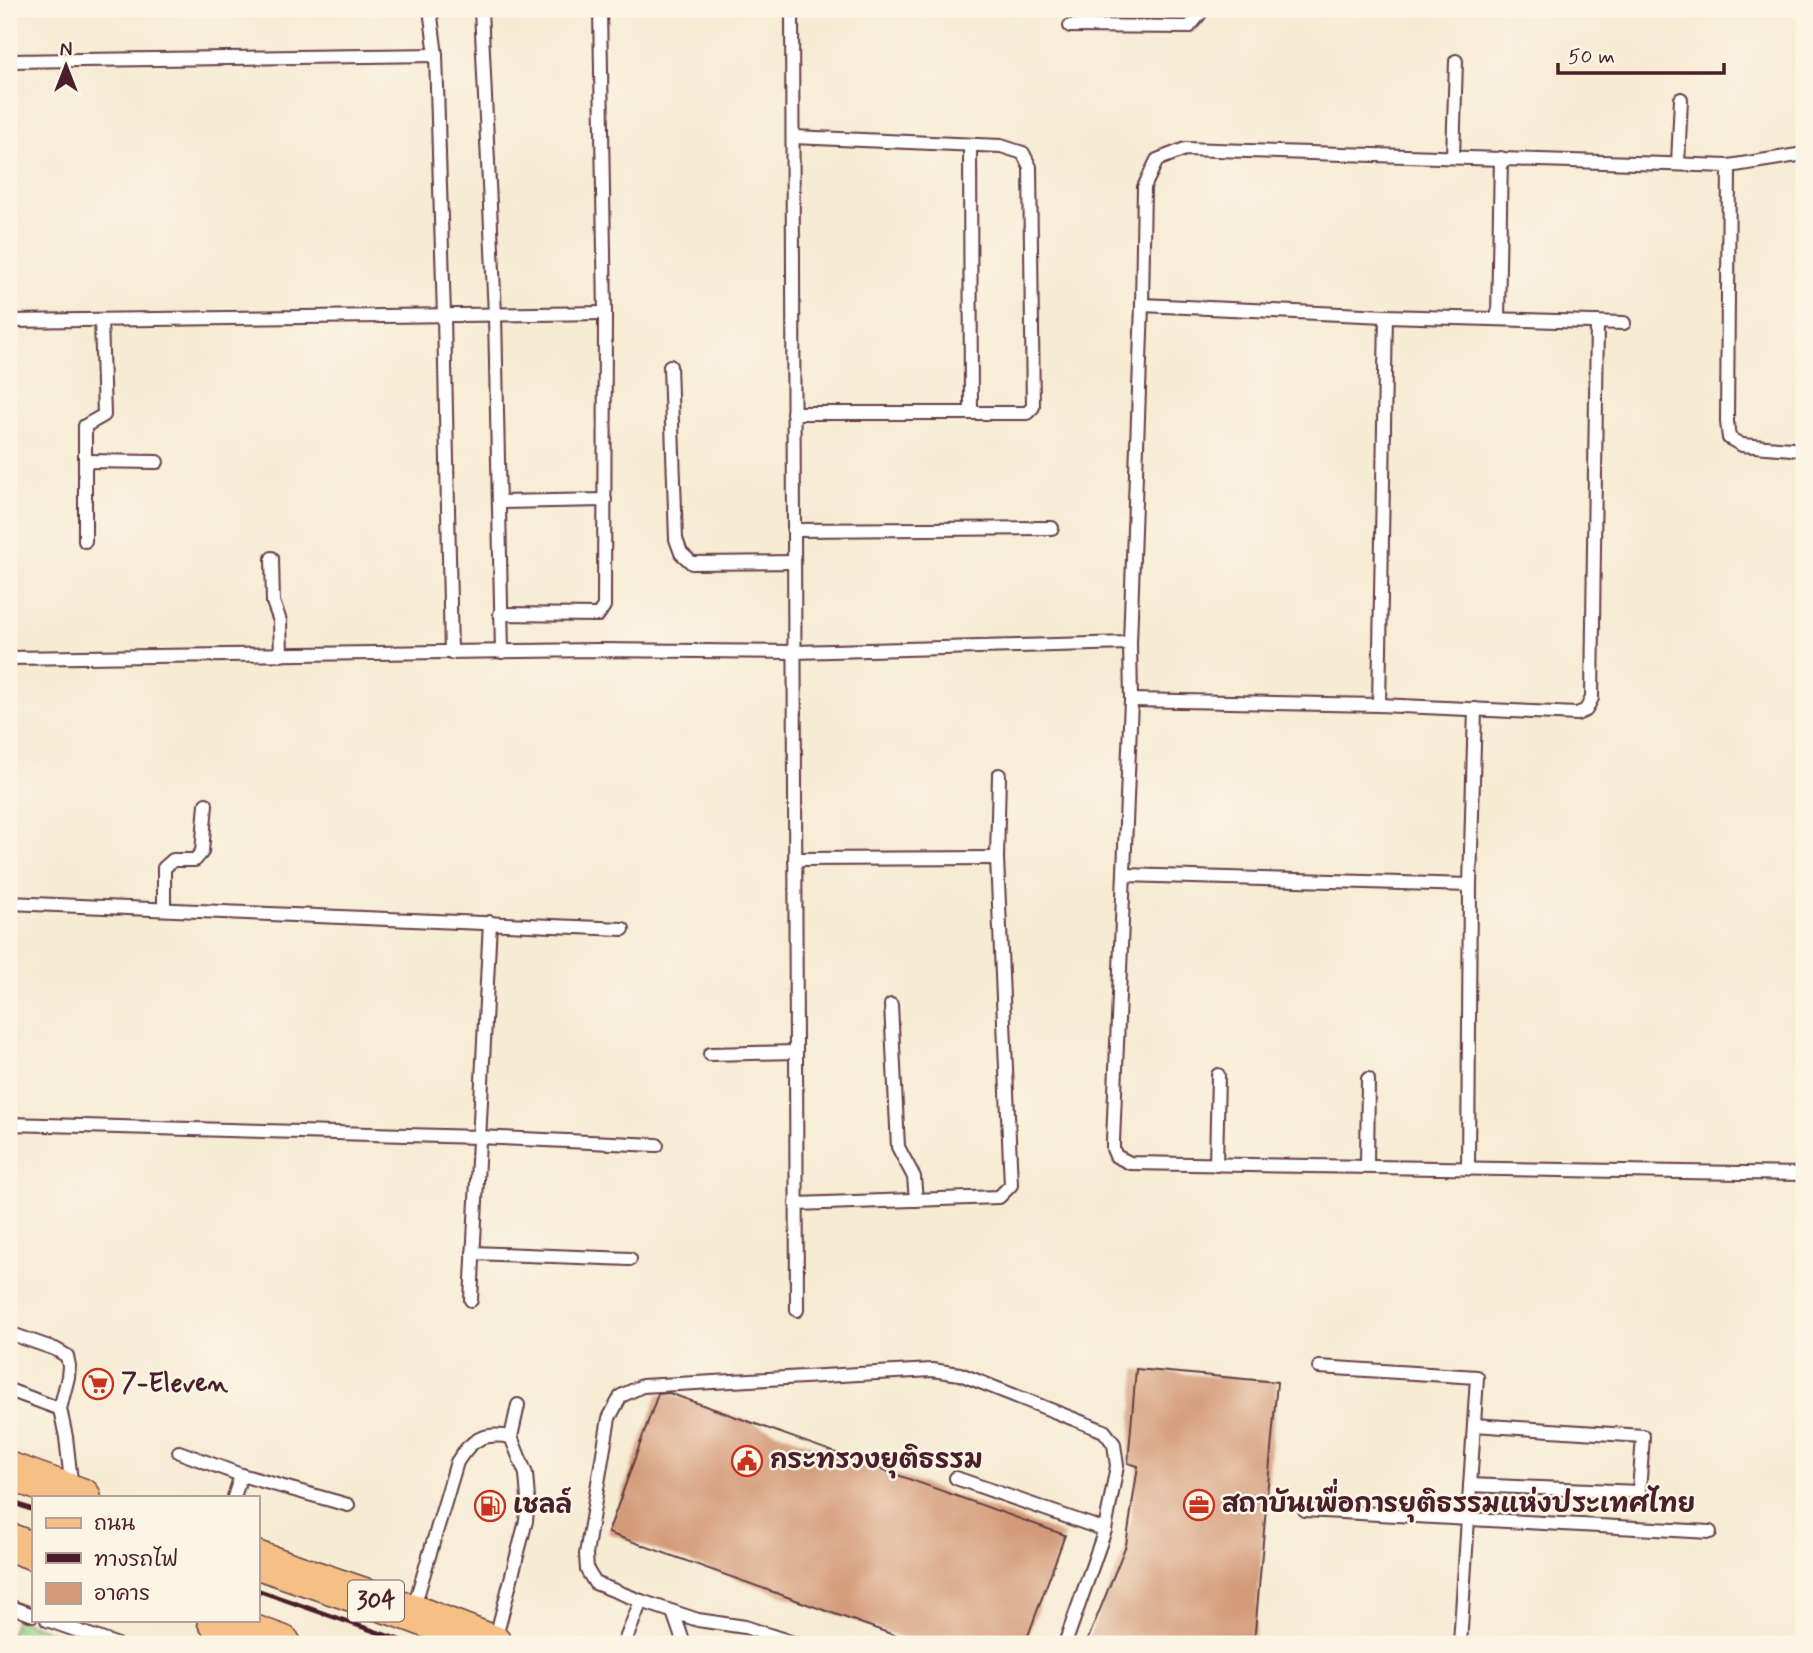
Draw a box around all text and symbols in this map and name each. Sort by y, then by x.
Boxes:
north arrow [32,32,102,102]
scale bar [1558,32,1724,76]
text: N [60,38,72,63]
text: 50 m [1568,43,1615,71]
supermarket icon: 7-Eleven [81,1367,115,1401]
place label: 7-Eleven [121,1367,228,1401]
place label: กระทรวงยุติธรรม [770,1443,983,1479]
public building icon: กระทรวงยุติธรรม [730,1444,764,1478]
place label: สถาบันเพื่อการยุติธรรมแห่งประเทศไทย [1222,1478,1695,1523]
place label: เชลล์ [513,1487,572,1523]
office icon: สถาบันเพื่อการยุติธรรมแห่งประเทศไทย [1182,1488,1216,1522]
fuel station icon: เชลล์ [473,1489,507,1523]
legend [32,1496,259,1622]
text: ถนน [94,1510,135,1538]
text: ทางรถไฟ [94,1546,179,1574]
text: อาคาร [94,1580,150,1608]
road number: 304 [348,1581,404,1622]

